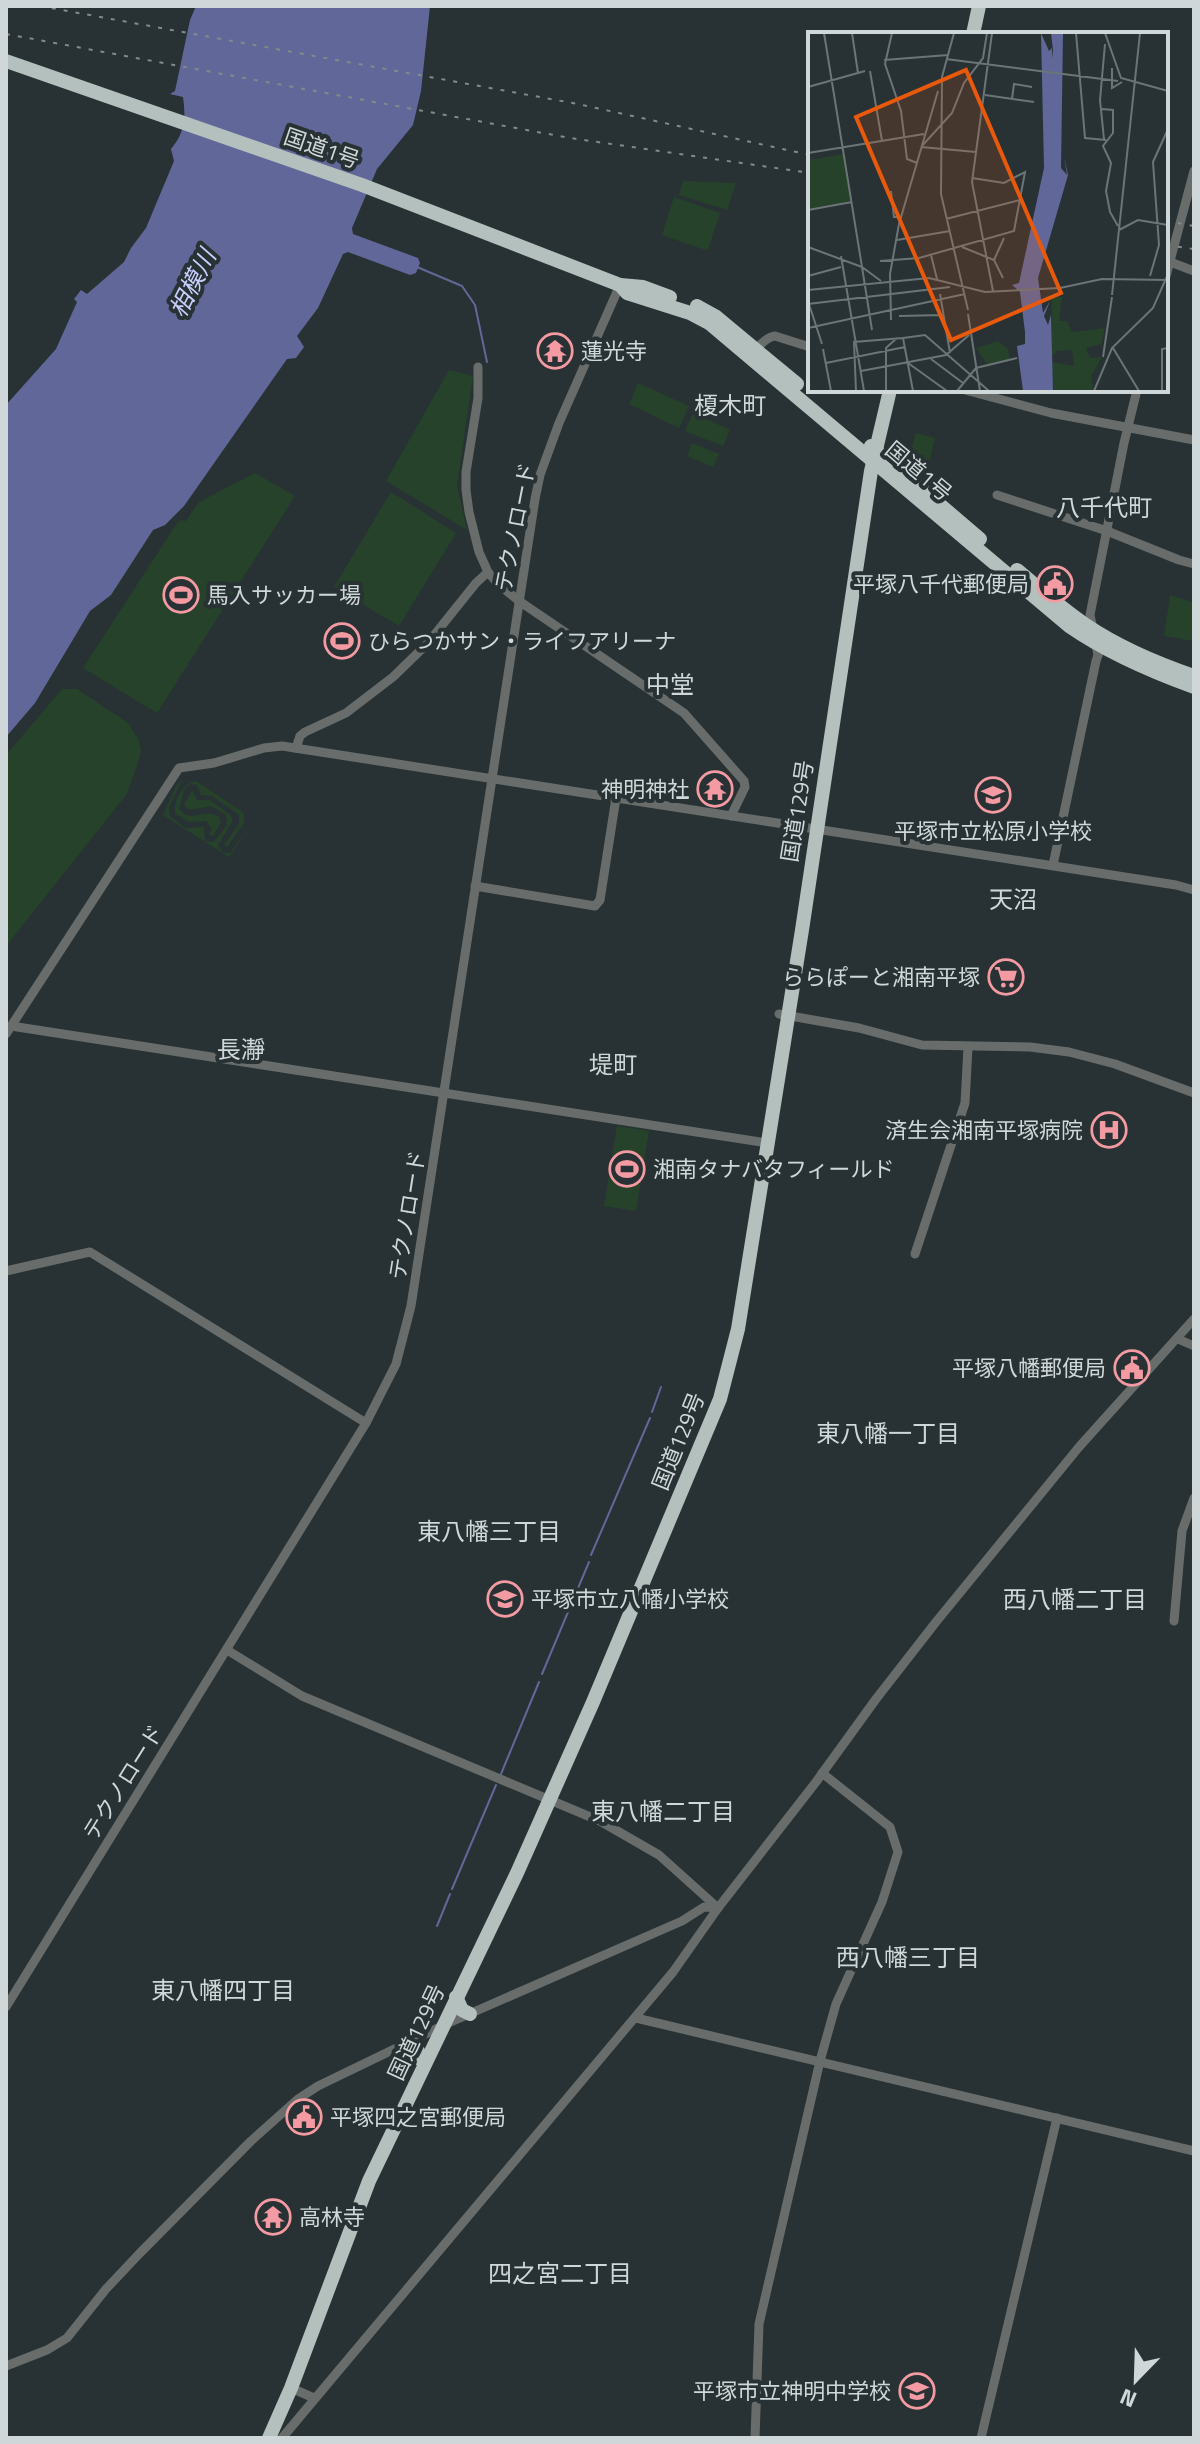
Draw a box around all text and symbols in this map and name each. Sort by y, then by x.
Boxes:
inset map [808,32,1168,392]
street label: 国道1号 [279,119,365,177]
water label: 相模川 [160,240,226,323]
temple icon: 蓮光寺 [536,332,574,370]
place label: 蓮光寺 [581,334,647,368]
district label: 榎木町 [694,387,766,423]
street label: 国道1号 [878,433,960,509]
street label: テクノロード [486,460,544,594]
district label: 八千代町 [1056,489,1152,525]
public building icon: 平塚八千代郵便局 [1036,565,1074,603]
place label: 平塚八千代郵便局 [853,567,1029,601]
sports icon: 馬入サッカー場 [162,576,200,614]
place label: 馬入サッカー場 [207,578,361,612]
sports icon: ひらつかサン・ライフアリーナ [323,622,361,660]
place label: ひらつかサン・ライフアリーナ [368,624,676,658]
district label: 中堂 [646,666,694,702]
street label: 国道129号 [772,757,822,865]
temple icon: 神明神社 [696,770,734,808]
place label: 神明神社 [601,772,689,806]
school or university icon: 平塚市立松原小学校 [974,776,1012,814]
place label: 平塚市立松原小学校 [894,814,1092,848]
district label: 天沼 [989,881,1037,917]
supermarket icon: ららぽーと湘南平塚 [987,958,1025,996]
place label: ららぽーと湘南平塚 [782,960,980,994]
district label: 長瀞 [217,1031,265,1067]
district label: 堤町 [589,1046,637,1082]
hospital icon: 済生会湘南平塚病院 [1090,1111,1128,1149]
place label: 済生会湘南平塚病院 [885,1113,1083,1147]
street label: テクノロード [380,1148,434,1282]
sports icon: 湘南タナバタフィールド [608,1150,646,1188]
place label: 湘南タナバタフィールド [653,1152,895,1186]
public building icon: 平塚八幡郵便局 [1113,1349,1151,1387]
place label: 平塚八幡郵便局 [952,1351,1106,1385]
street label: 国道129号 [643,1387,713,1495]
district label: 東八幡一丁目 [816,1415,960,1451]
district label: 東八幡三丁目 [417,1513,561,1549]
school or university icon: 平塚市立八幡小学校 [486,1580,524,1618]
district label: 西八幡二丁目 [1003,1581,1147,1617]
place label: 平塚市立八幡小学校 [531,1582,729,1616]
street label: テクノロード [74,1718,172,1846]
district label: 東八幡二丁目 [591,1793,735,1829]
district label: 西八幡三丁目 [836,1939,980,1975]
district label: 東八幡四丁目 [151,1972,295,2008]
street label: 国道129号 [379,1978,453,2086]
public building icon: 平塚四之宮郵便局 [285,2098,323,2136]
place label: 平塚四之宮郵便局 [330,2100,506,2134]
temple icon: 高林寺 [254,2198,292,2236]
place label: 高林寺 [299,2200,365,2234]
district label: 四之宮二丁目 [488,2255,632,2291]
north arrow [1096,2340,1176,2420]
school or university icon: 平塚市立神明中学校 [898,2372,936,2410]
place label: 平塚市立神明中学校 [693,2374,891,2408]
text: N [1115,2380,1142,2417]

